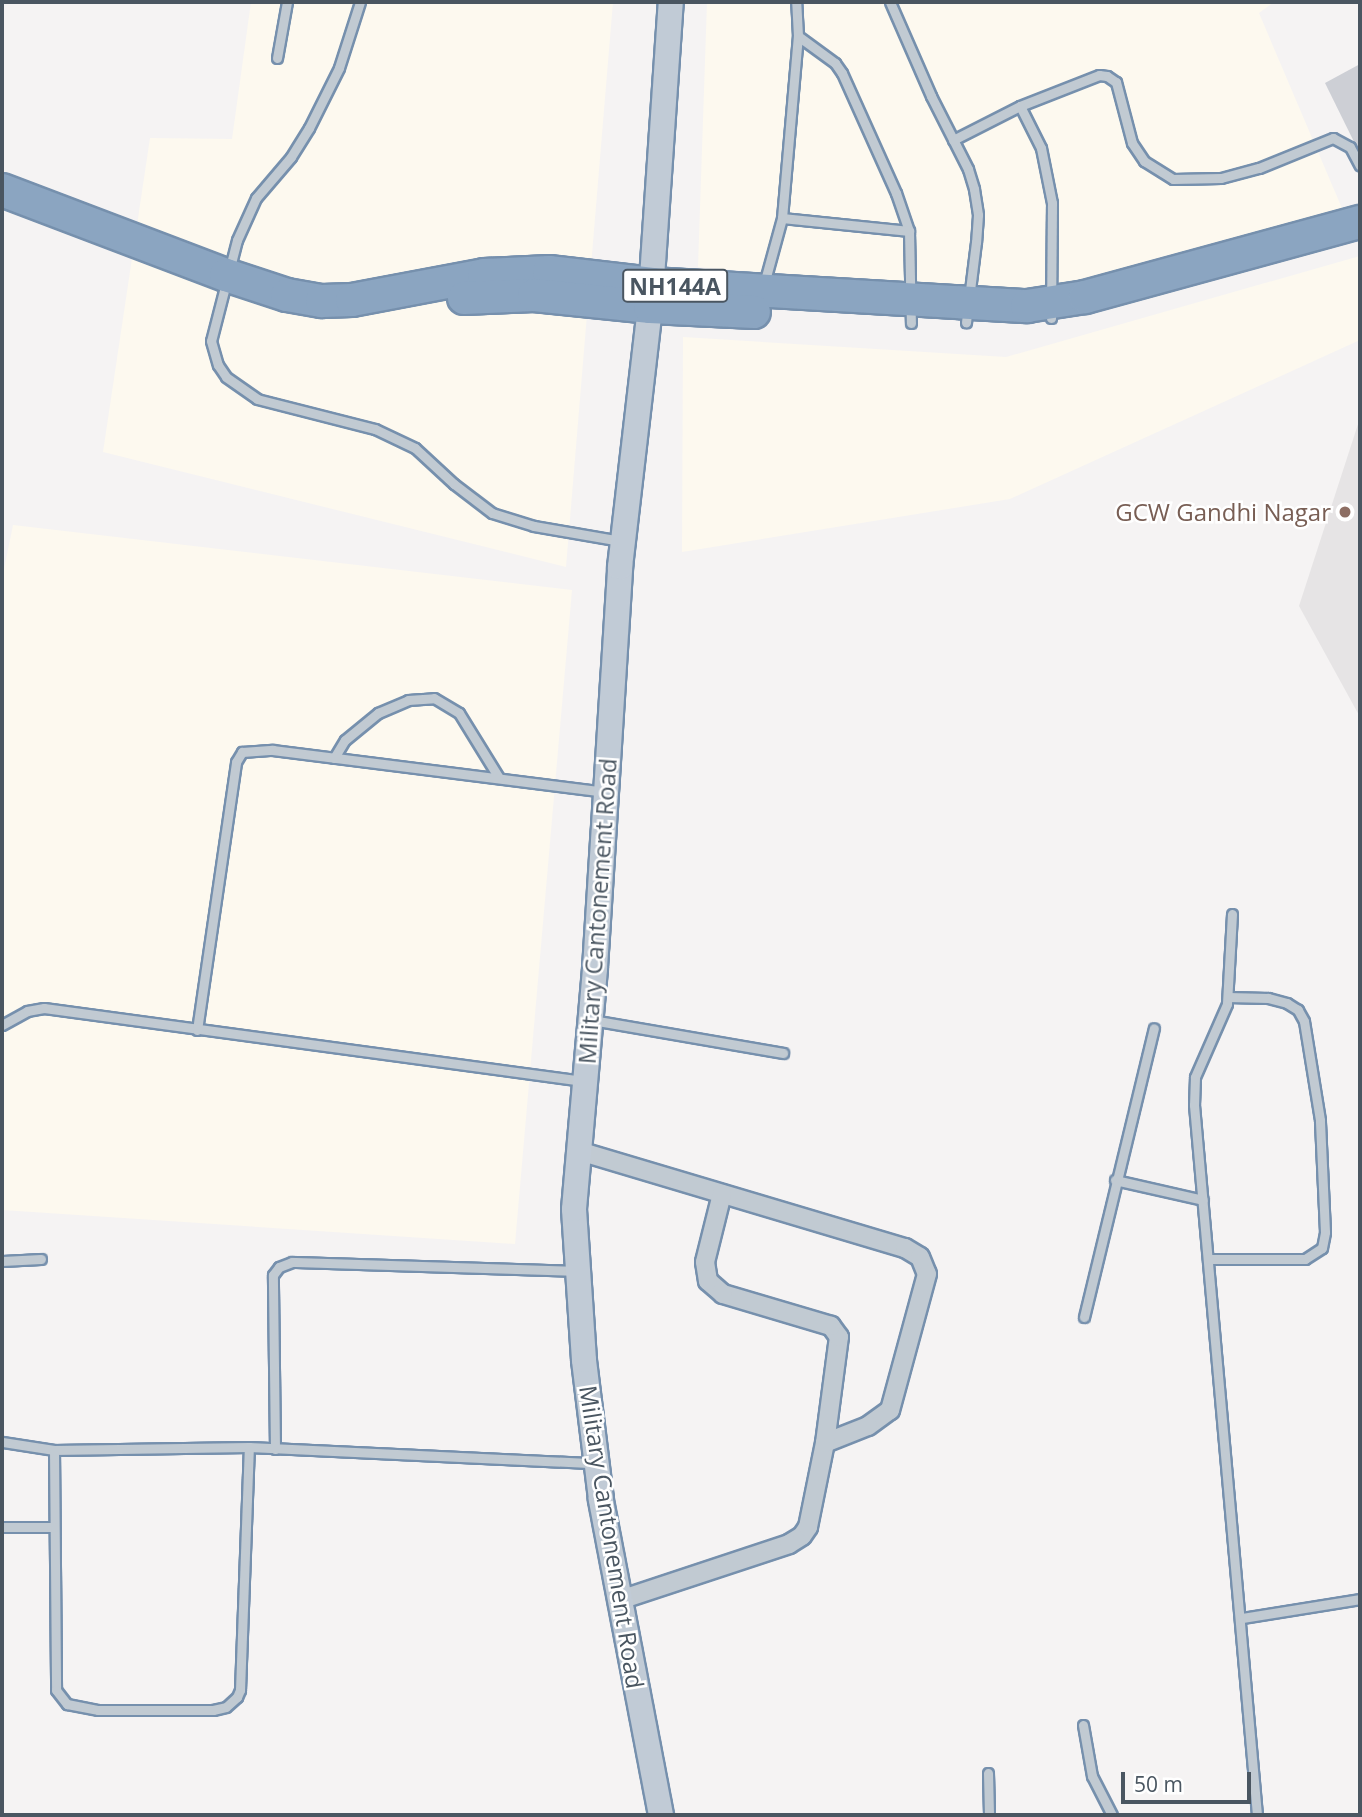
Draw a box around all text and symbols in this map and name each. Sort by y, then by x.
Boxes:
road number: NH144A [621,266,729,306]
place label: GCW Gandhi Nagar [1115,498,1331,526]
marker: GCW Gandhi Nagar [1337,504,1353,520]
street label: Military Cantonement Road [572,757,622,1065]
street label: Military Cantonement Road [574,1383,650,1691]
scale bar [1124,1758,1254,1802]
text: 50 m [1134,1770,1183,1798]

